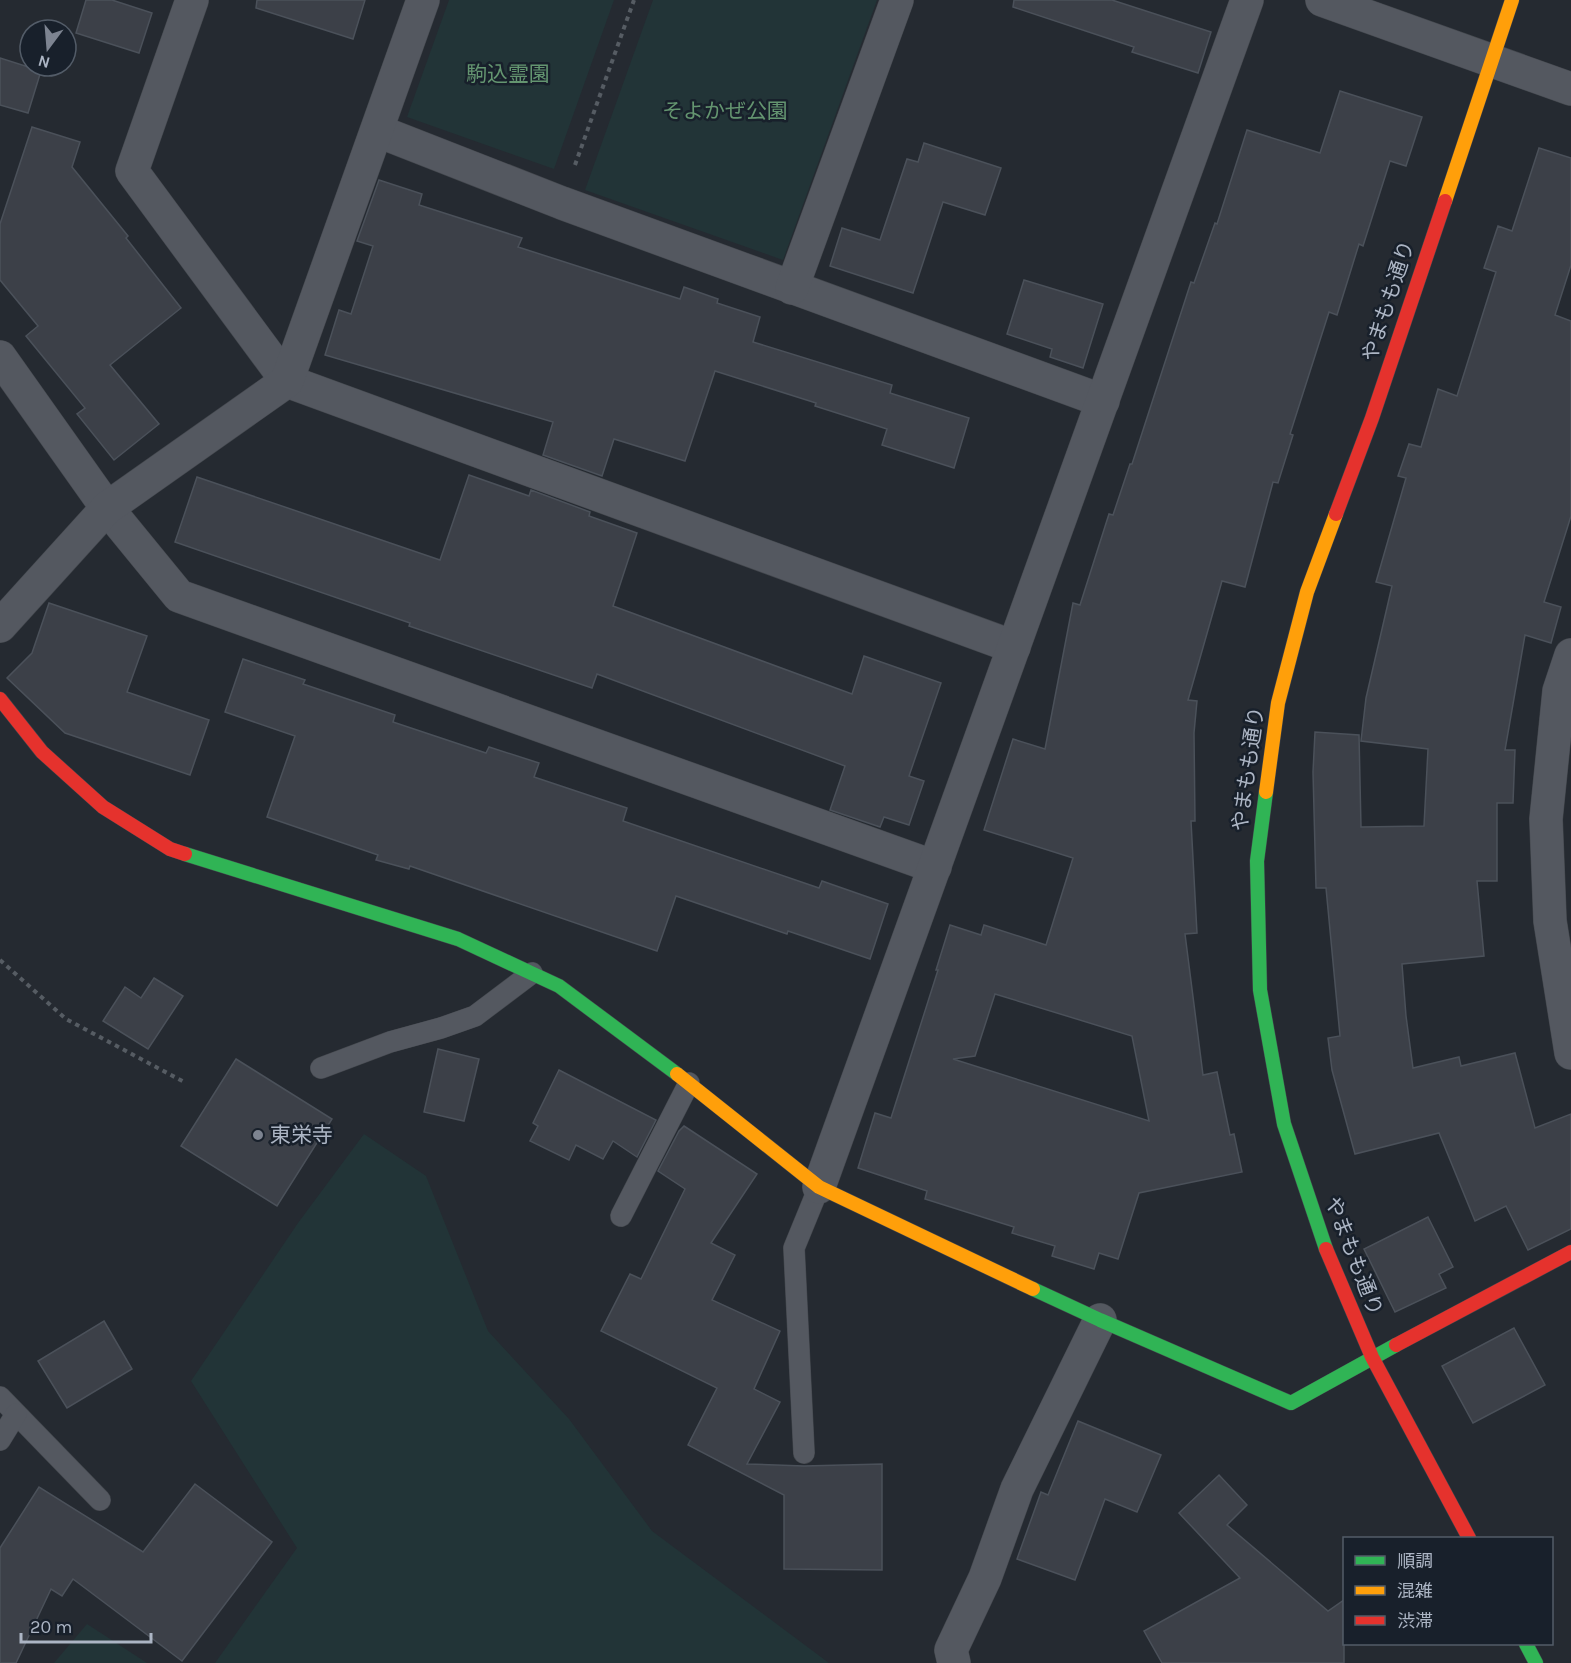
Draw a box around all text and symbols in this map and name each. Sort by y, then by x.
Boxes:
north arrow [18,18,78,78]
text: N [36,51,52,73]
park label: 駒込霊園 [466,62,550,86]
park label: そよかぜ公園 [662,99,788,123]
street label: やまもも通り [1357,237,1419,365]
street label: やまもも通り [1227,705,1269,833]
place label: 東栄寺 [270,1123,333,1147]
marker: 東栄寺 [251,1128,265,1142]
street label: やまもも通り [1320,1193,1388,1319]
legend [1343,1537,1553,1645]
text: 順調 [1397,1550,1433,1572]
text: 混雑 [1397,1580,1433,1602]
scale bar [21,1606,152,1644]
text: 渋滞 [1397,1610,1433,1632]
text: 20 m [30,1616,72,1638]

